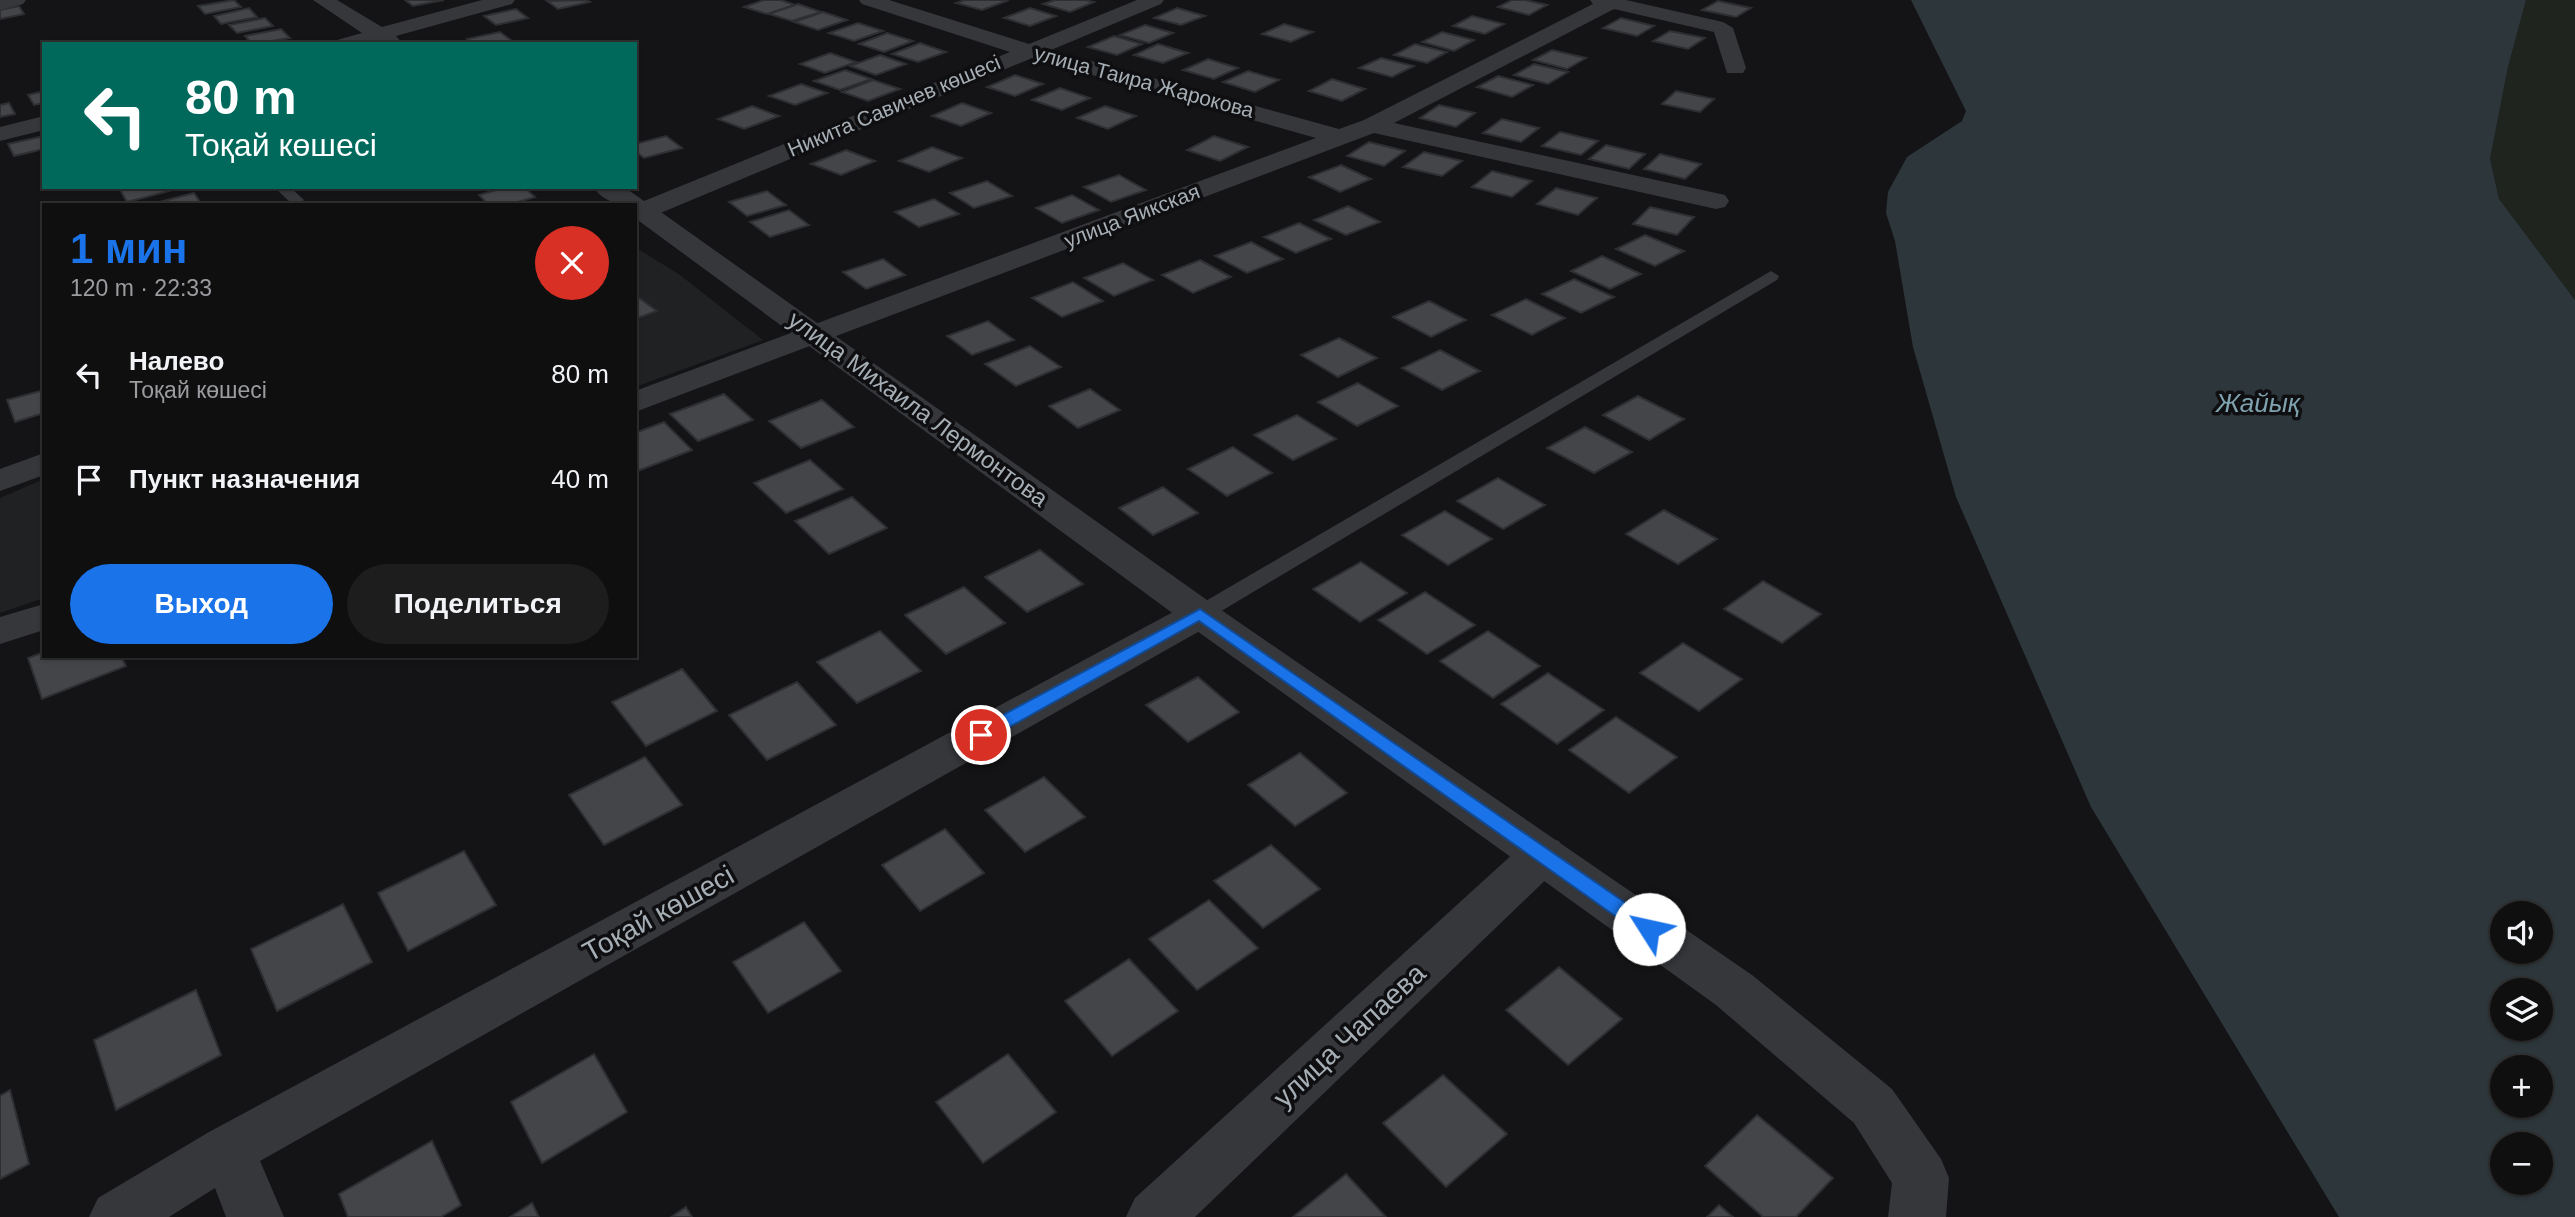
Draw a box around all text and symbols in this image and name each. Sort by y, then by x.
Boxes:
street label: улица Таира Жарокова [1032,41,1257,122]
street label: Никита Савичев көшесі [784,50,1004,161]
icon: left [70,70,161,161]
text: 80 m [185,70,297,124]
text: Тоқай көшесі [185,127,377,163]
street label: улица Яикская [1061,179,1203,252]
text: 1 мин [70,225,187,272]
button: close [535,226,609,300]
text: 120 m · 22:33 [70,275,212,301]
street label: улица Михаила Лермонтова [783,305,1054,512]
text: Налево [129,346,224,376]
icon: left [70,356,108,394]
text: 80 m [551,359,609,389]
text: Тоқай көшесі [129,377,267,403]
water label: Жайық [2214,388,2302,418]
icon: arrive [70,461,108,499]
text: Пункт назначения [129,464,360,494]
text: 40 m [551,464,609,494]
button: Выход [70,564,333,644]
button: Поделиться [347,564,609,644]
pin [951,705,1011,765]
icon: arrive [962,716,1000,754]
street label: Тоқай көшесі [577,859,739,968]
position arrow [1612,892,1686,966]
map controls [2490,901,2553,1195]
button: sound [2490,901,2553,964]
street label: улица Чапаева [1267,957,1432,1113]
button: layers [2490,978,2553,1041]
button: + [2490,1055,2553,1118]
button: − [2490,1132,2553,1195]

